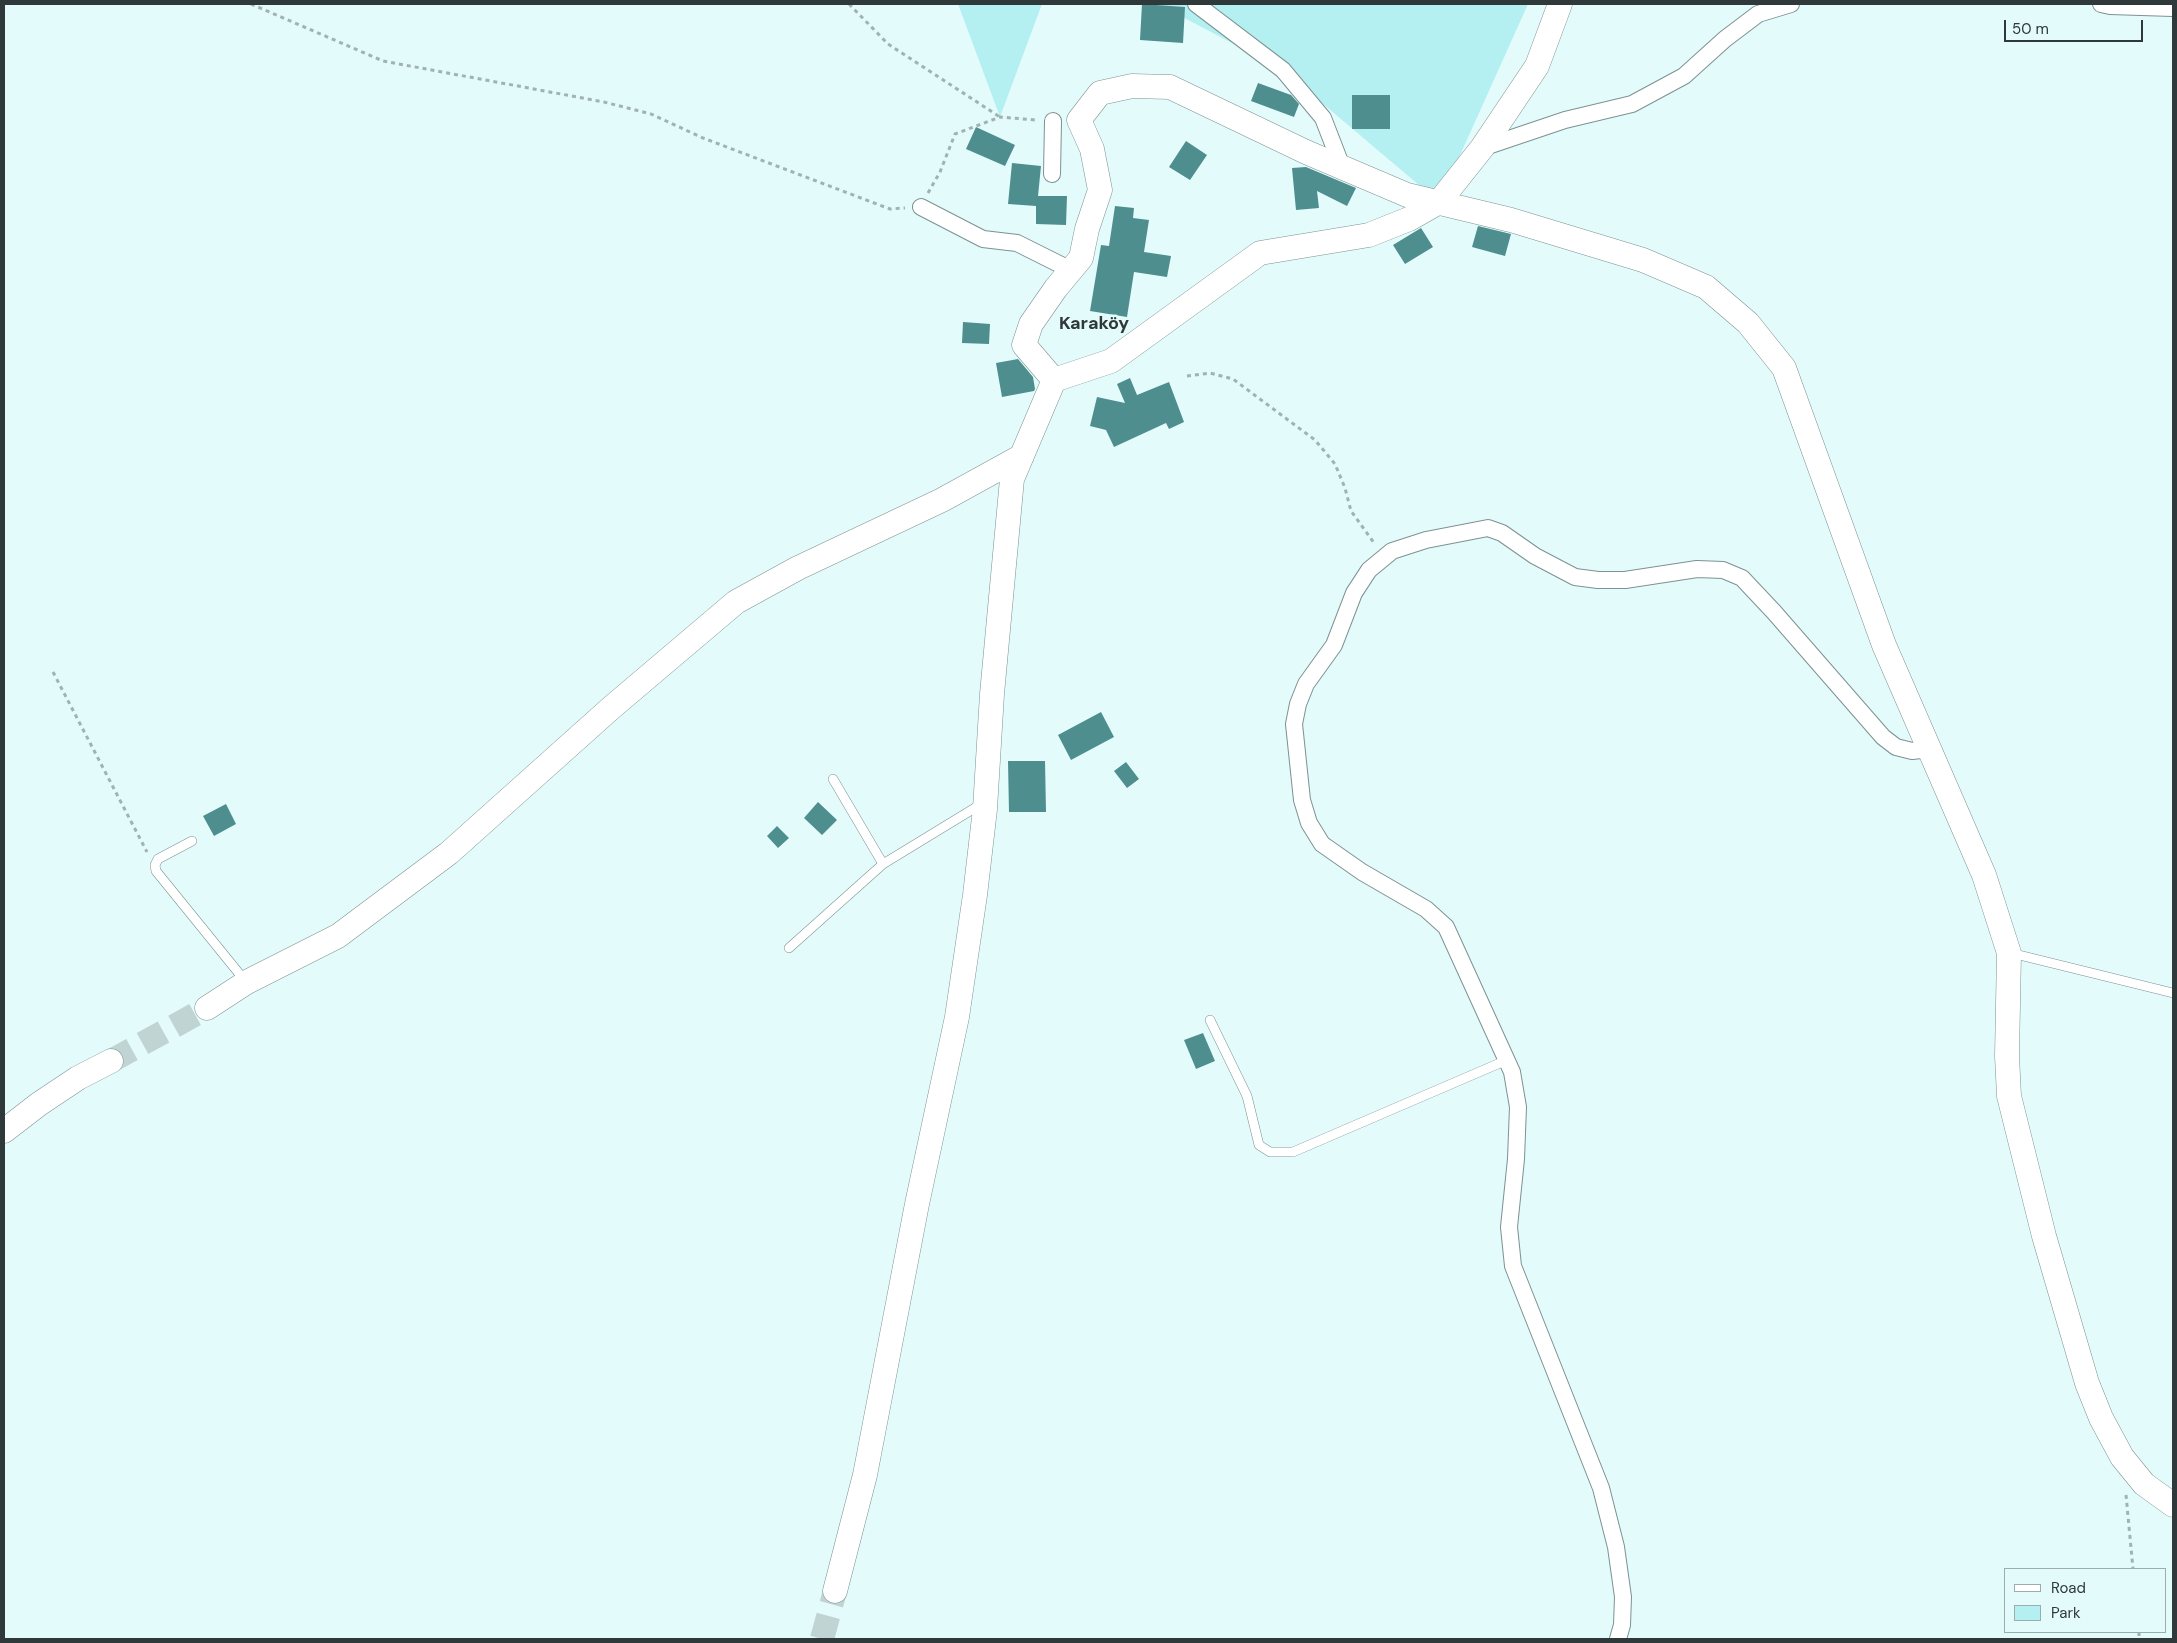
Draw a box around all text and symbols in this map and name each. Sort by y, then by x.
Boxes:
scale bar [2007,10,2146,42]
text: 50 m [2012,19,2049,39]
district label: Karaköy [1059,313,1129,335]
legend [2004,1568,2167,1633]
text: Road [2051,1578,2086,1598]
text: Park [2051,1603,2081,1623]

